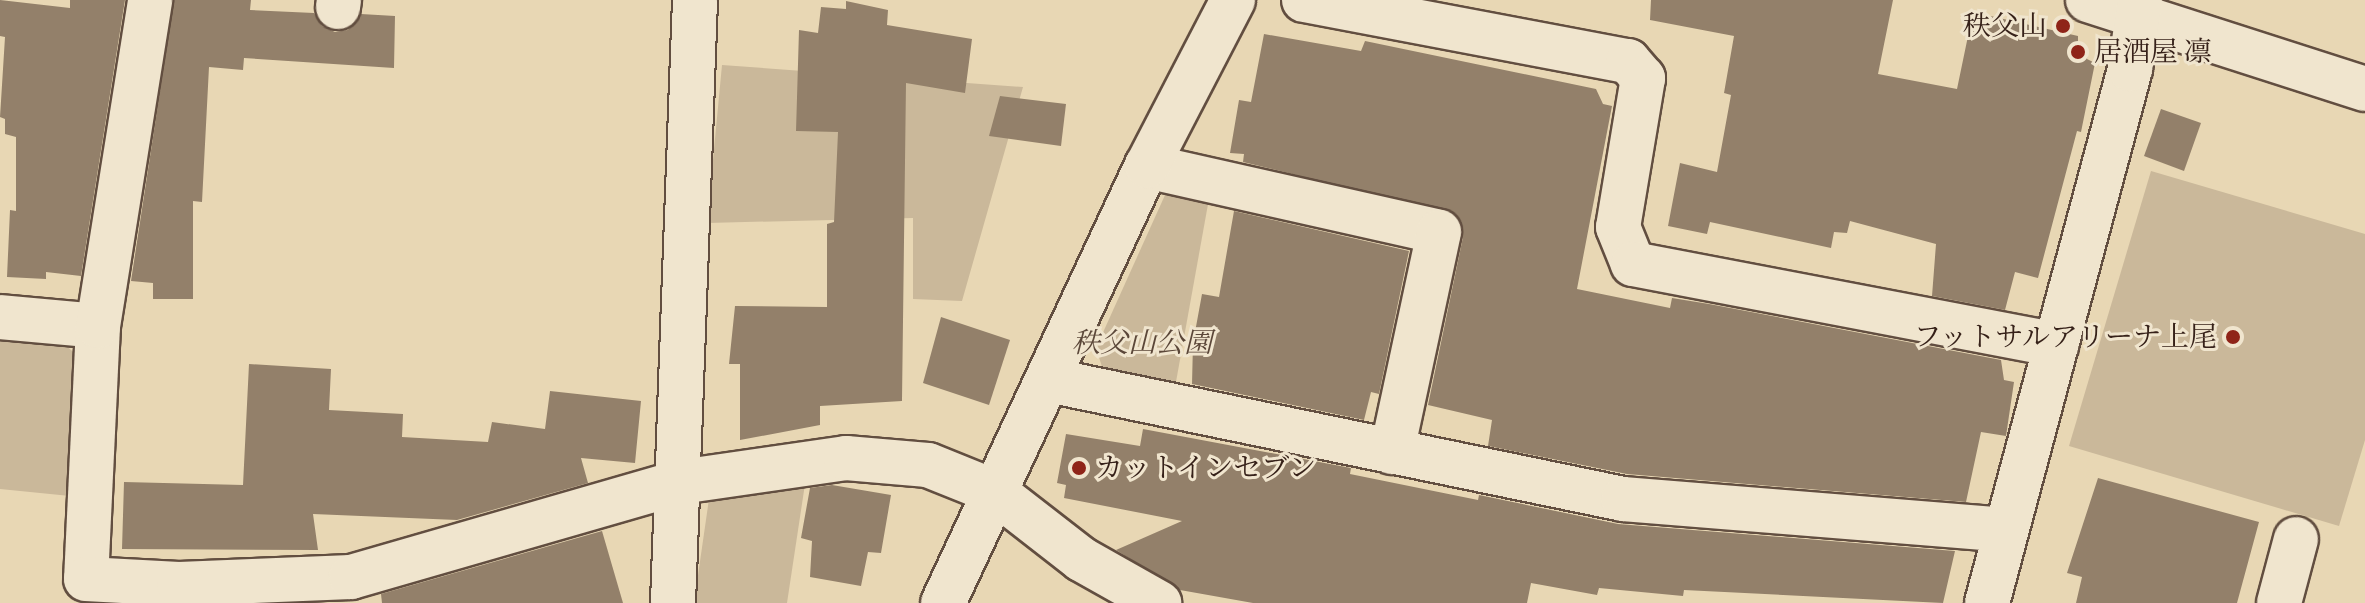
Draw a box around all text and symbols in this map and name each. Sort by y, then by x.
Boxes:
place label: 秩父山 [1963,9,2047,43]
marker: 秩父山 [2054,17,2072,35]
place label: 居酒屋 凛 [2094,35,2212,69]
marker: 居酒屋 凛 [2069,43,2087,61]
place label: フットサルアリーナ上尾 [1909,320,2217,354]
park label: 秩父山公園 [1072,326,1212,360]
marker: フットサルアリーナ上尾 [2224,328,2242,346]
place label: カットインセブン [1095,451,1319,485]
marker: カットインセブン [1070,459,1088,477]

